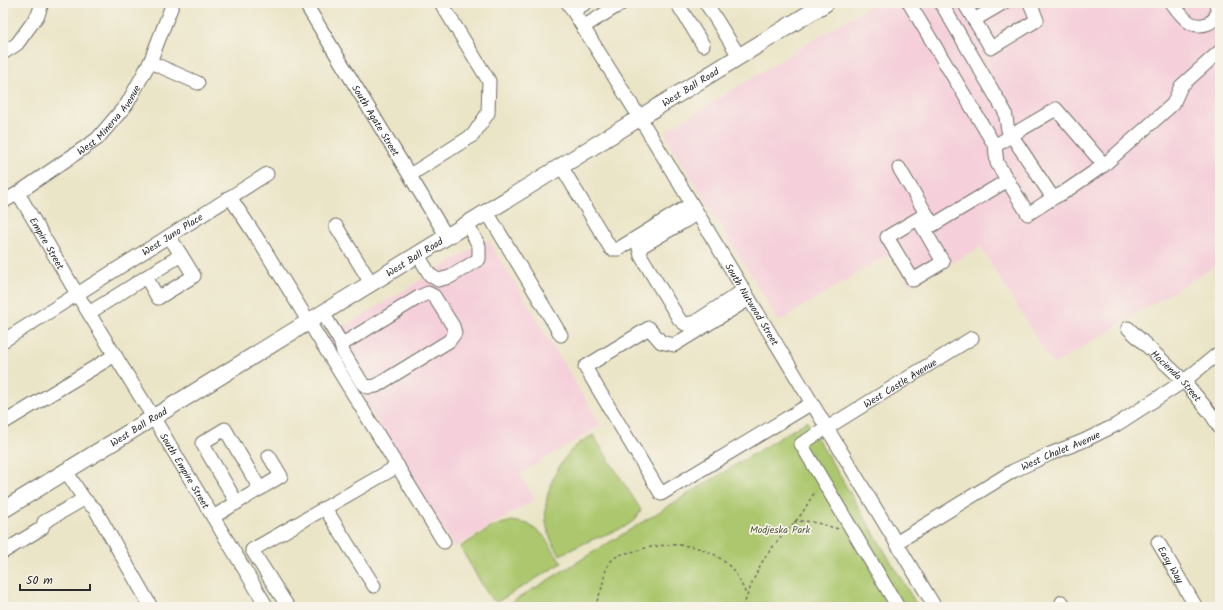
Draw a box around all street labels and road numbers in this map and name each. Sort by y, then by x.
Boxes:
street label: West Ball Road [659,63,723,111]
street label: West Minerva Avenue [74,82,145,160]
street label: South Agate Street [347,82,403,160]
street label: West Juno Place [139,209,207,260]
street label: Empire Street [25,214,68,273]
street label: West Ball Road [383,233,447,281]
street label: South Nutwood Street [720,260,782,349]
street label: Hacienda Street [1147,347,1205,406]
street label: West Castle Avenue [861,354,941,412]
street label: West Ball Road [107,403,171,451]
street label: West Chalet Avenue [1018,427,1103,475]
street label: South Empire Street [155,430,213,512]
street label: Easy Way [1153,543,1188,587]

